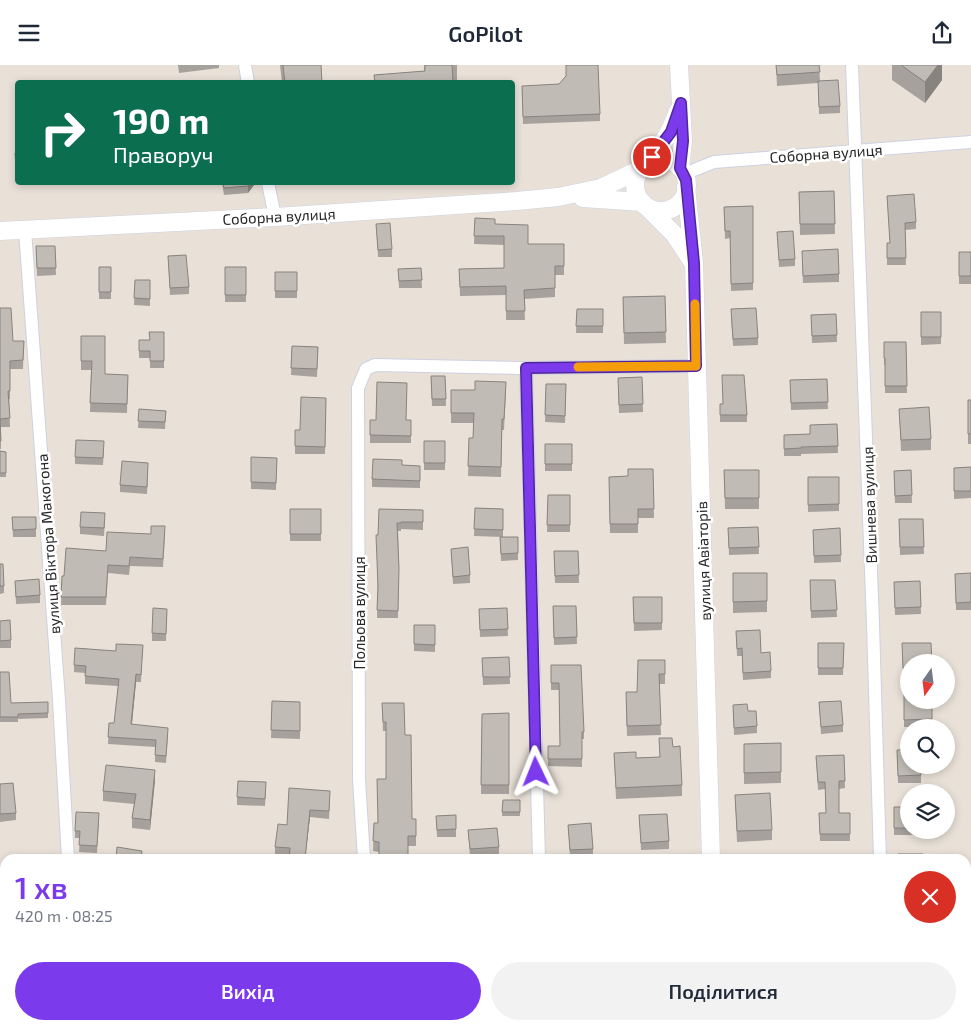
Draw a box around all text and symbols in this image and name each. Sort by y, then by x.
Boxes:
icon: menu [15,19,43,47]
icon: share [928,19,956,47]
text: GoPilot [448,20,523,46]
text: 190 m [113,99,209,141]
icon: right [30,100,95,165]
pin [631,136,673,178]
street label: Соборна вулиця [769,140,883,167]
text: Праворуч [113,141,214,167]
icon: arrive [638,143,666,171]
street label: Соборна вулиця [222,204,336,229]
street label: Вишнева вулиця [858,446,881,564]
street label: вулиця Віктора Макогона [33,453,64,635]
street label: вулиця Авіаторів [692,501,715,621]
street label: Польова вулиця [350,556,369,670]
north arrow [900,654,955,709]
map controls [900,654,955,839]
button: search [900,719,955,774]
position arrow [509,745,561,797]
button: layers [900,784,955,839]
text: 1 хв [15,869,68,905]
button: close [904,871,956,923]
text: 420 m · 08:25 [15,906,113,925]
button: Вихід [15,962,481,1020]
button: Поділитися [491,962,956,1020]

